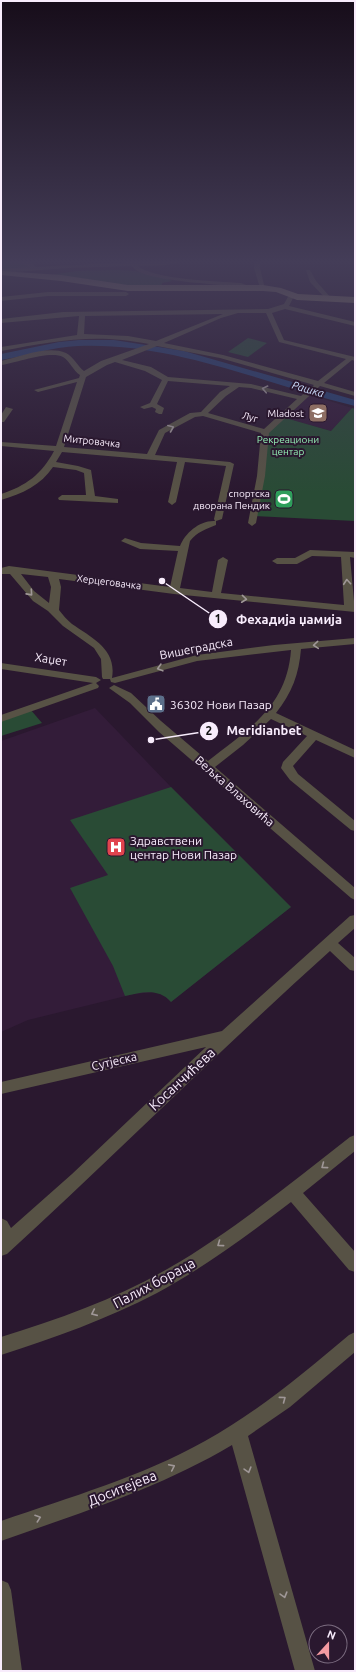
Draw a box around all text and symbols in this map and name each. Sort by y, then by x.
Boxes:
water label: Рашка [291,379,325,399]
one-way arrow [261,385,268,393]
school or university icon: Mladost [307,402,329,424]
place label: Mladost [268,408,304,419]
street label: Луг [241,410,259,424]
one-way arrow [167,424,174,432]
street label: Митровачка [63,433,121,449]
park label: Рекреациони центар [257,434,319,457]
place label: спортска дворана Пендик [193,488,270,511]
sports icon: спортска дворана Пендик [273,488,295,510]
street label: Херцеговачка [76,573,142,591]
one-way arrow [343,579,352,585]
one-way arrow [25,588,33,596]
one-way arrow [241,594,247,603]
callout: Фехадија џамија [208,607,350,632]
text: 1 [215,612,221,625]
text: Фехадија џамија [236,612,342,626]
street label: Вишеградска [158,635,234,661]
one-way arrow [313,640,319,649]
street label: Хаџет [34,650,69,668]
one-way arrow [157,663,164,672]
public building icon: 36302 Нови Пазар [145,693,167,715]
place label: 36302 Нови Пазар [170,698,272,711]
callout: Meridianbet [199,718,310,743]
text: Meridianbet [227,723,302,737]
text: 2 [206,724,213,737]
street label: Вељка Влаховића [193,753,277,829]
place label: Здравствени центар Нови Пазар [130,834,237,861]
hospital icon: Здравствени центар Нови Пазар [105,836,127,858]
street label: Косанчићева [146,1044,218,1114]
street label: Сутјеска [90,1049,138,1073]
one-way arrow [321,1161,328,1169]
one-way arrow [218,1240,225,1247]
street label: Палих бораца [110,1255,198,1311]
one-way arrow [90,1308,98,1316]
one-way arrow [279,1397,286,1404]
one-way arrow [168,1464,175,1472]
one-way arrow [243,1466,252,1473]
street label: Доситејева [85,1467,159,1509]
one-way arrow [34,1514,41,1523]
one-way arrow [279,1591,288,1598]
north arrow [308,1624,348,1664]
text: N [326,1628,338,1642]

